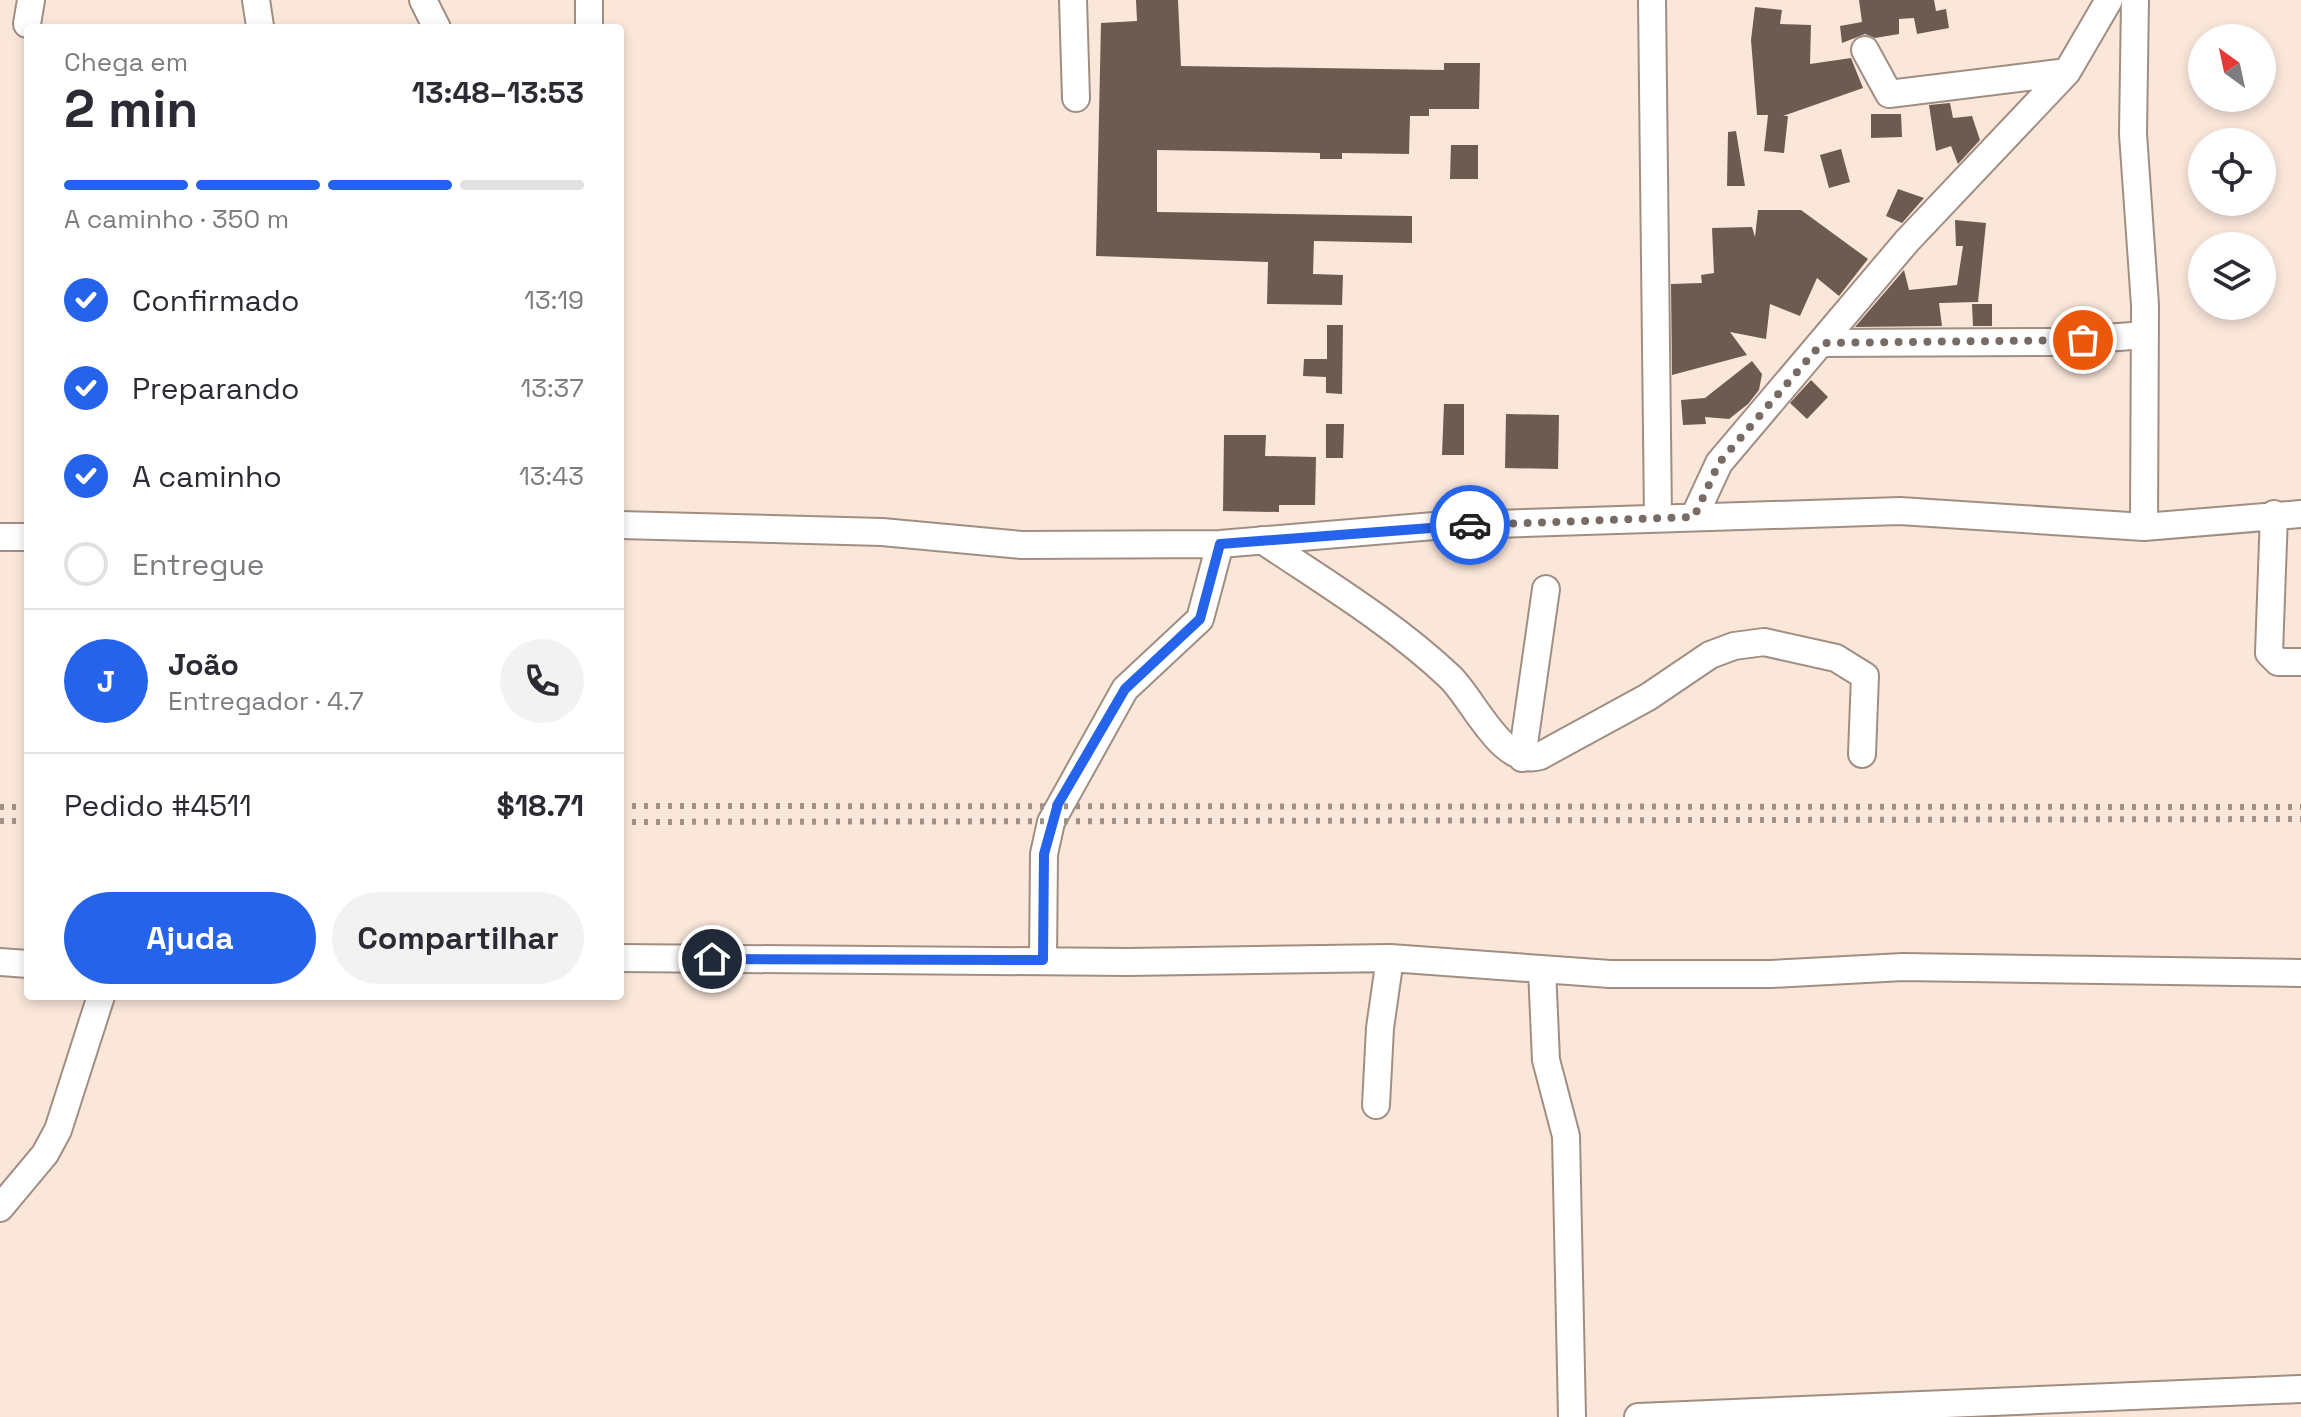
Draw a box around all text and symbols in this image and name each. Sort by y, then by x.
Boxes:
north arrow [2188,24,2276,112]
map controls [2188,24,2276,320]
text: Chega em [64,45,188,79]
text: 13:48–13:53 [412,73,584,112]
text: 2 min [64,76,198,142]
button: locate [2188,128,2276,216]
text: A caminho · 350 m [64,202,289,236]
button: layers [2188,232,2276,320]
icon: check [64,278,108,322]
text: Confirmado [132,281,299,320]
text: 13:19 [524,283,584,317]
pin [2049,306,2117,374]
icon: bag [2061,318,2105,362]
icon: check [64,366,108,410]
text: Preparando [132,369,299,408]
text: 13:37 [520,371,584,405]
icon: check [64,454,108,498]
text: A caminho [132,457,282,496]
text: 13:43 [519,459,584,493]
courier [1430,485,1510,565]
icon: car [1448,503,1492,547]
text: Entregue [132,545,265,584]
button: phone [500,639,584,723]
text: João [168,645,239,684]
text: J [97,662,115,701]
text: Entregador · 4.7 [168,684,364,718]
text: Pedido #4511 [64,786,252,825]
text: $18.71 [496,786,584,825]
button: Ajuda [64,892,316,984]
button: Compartilhar [332,892,584,984]
pin [678,925,746,993]
icon: home [690,937,734,981]

